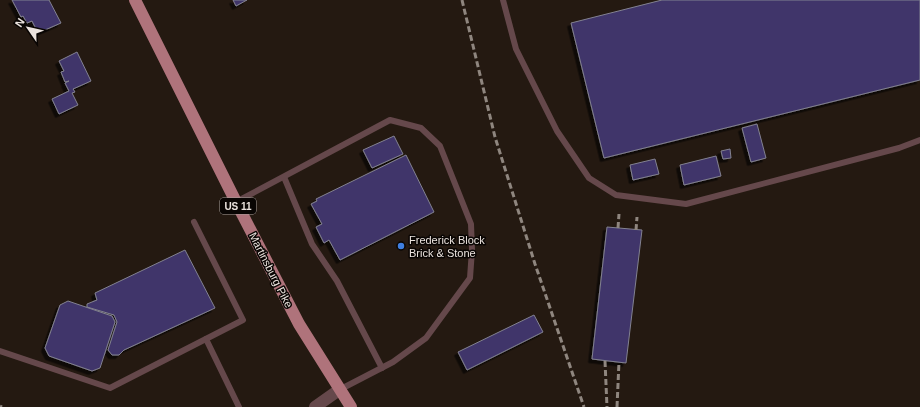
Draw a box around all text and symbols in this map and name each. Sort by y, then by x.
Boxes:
north arrow [8,8,48,48]
text: N [13,16,27,29]
road number: US 11 [220,198,256,214]
street label: Martinsburg Pike [247,231,295,309]
place label: Frederick Block Brick & Stone [409,234,485,259]
marker: Frederick Block Brick & Stone [396,241,406,251]

